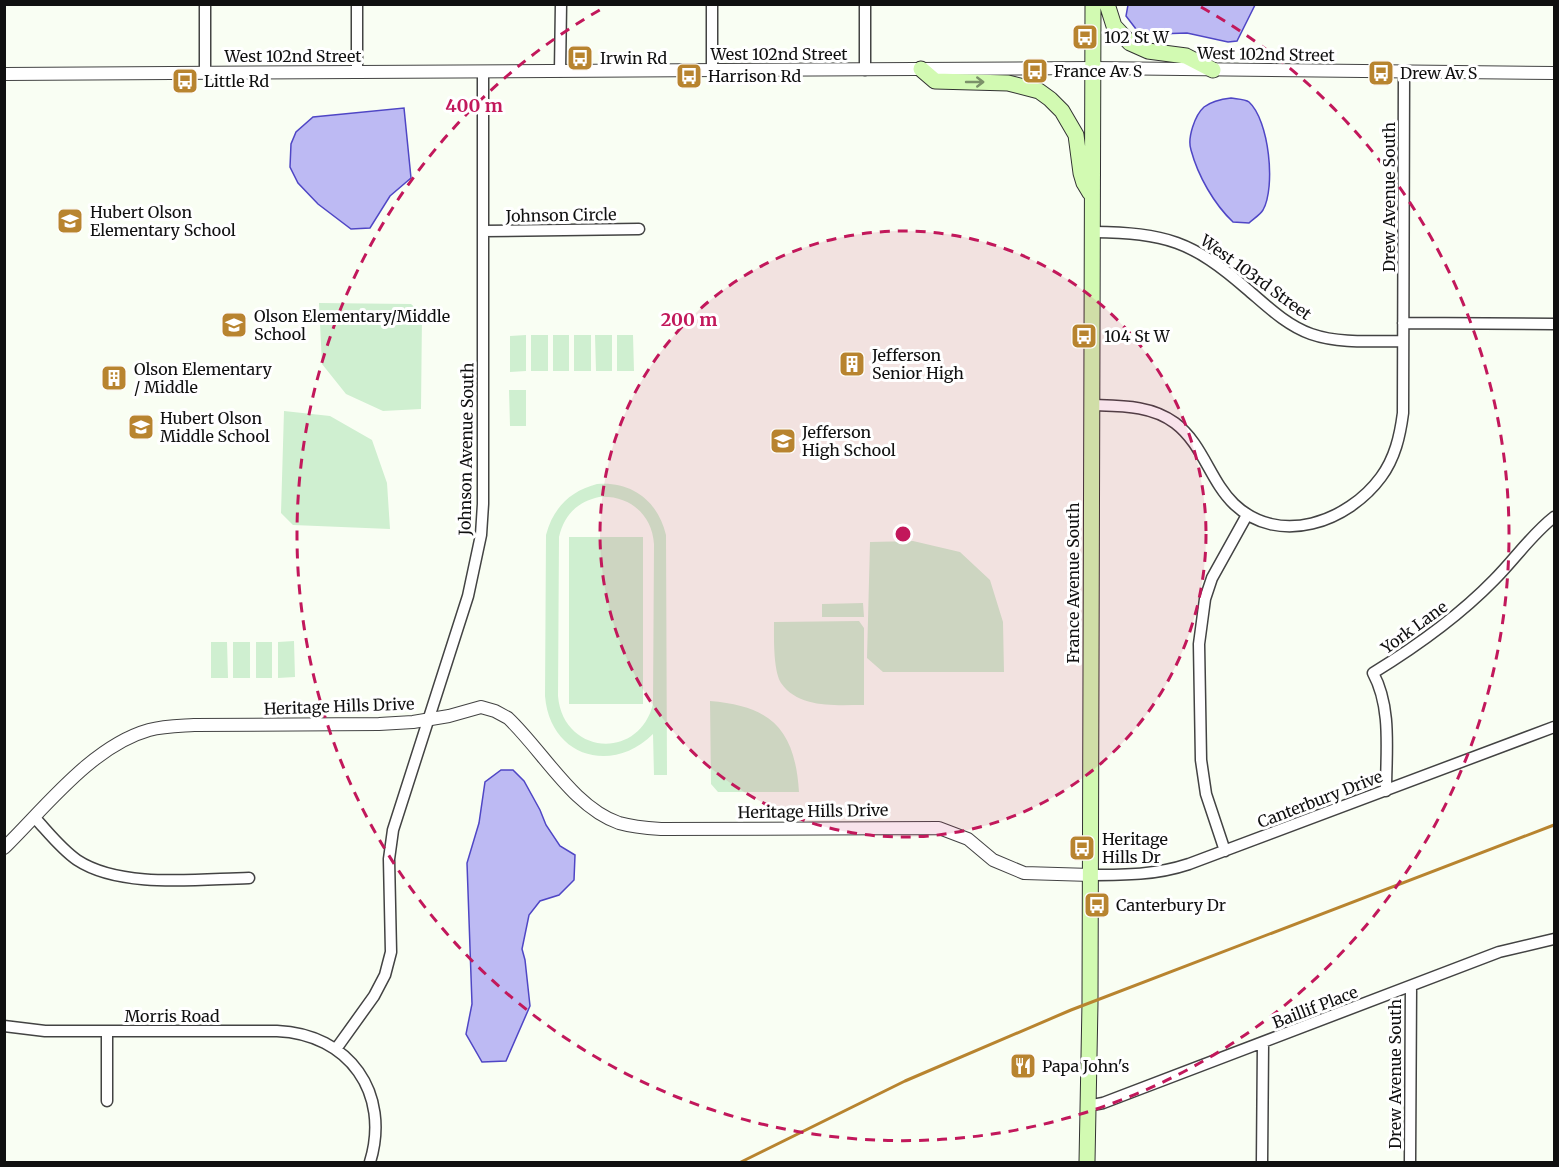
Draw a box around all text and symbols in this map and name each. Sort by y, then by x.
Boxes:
bus stop icon: 102 St W [1070,22,1100,52]
place label: 102 St W [1104,27,1170,47]
bus stop icon: Irwin Rd [565,43,595,73]
street label: West 102nd Street [1196,43,1336,65]
street label: West 102nd Street [709,44,848,64]
street label: West 102nd Street [223,46,362,66]
place label: Irwin Rd [600,48,668,68]
bus stop icon: France Av S [1020,56,1050,86]
bus stop icon: Drew Av S [1366,58,1396,88]
bus stop icon: Harrison Rd [674,61,704,91]
place label: France Av S [1054,61,1142,81]
place label: Drew Av S [1400,63,1477,83]
bus stop icon: Little Rd [170,66,200,96]
place label: Harrison Rd [708,66,802,86]
place label: Little Rd [204,71,269,91]
one-way arrow [965,76,985,88]
text: 400 m [445,94,503,117]
street label: Drew Avenue South [1379,122,1399,272]
place label: Hubert Olson Elementary School [90,202,236,240]
street label: Johnson Circle [504,204,617,226]
school or university icon: Hubert Olson Elementary School [55,206,85,236]
street label: West 103rd Street [1196,229,1316,324]
place label: Olson Elementary/Middle School [254,306,450,344]
text: 200 m [661,308,717,331]
school or university icon: Olson Elementary/Middle School [219,310,249,340]
bus stop icon: 104 St W [1069,321,1099,351]
place label: 104 St W [1104,326,1171,346]
place label: Jefferson Senior High [871,345,964,383]
building icon: Jefferson Senior High [837,349,867,379]
place label: Olson Elementary / Middle [134,359,272,397]
street label: Johnson Avenue South [454,362,478,537]
building icon: Olson Elementary / Middle [99,363,129,393]
place label: Hubert Olson Middle School [160,408,270,446]
school or university icon: Hubert Olson Middle School [126,412,156,442]
place label: Jefferson High School [801,422,896,460]
school or university icon: Jefferson High School [768,426,798,456]
street label: France Avenue South [1063,502,1083,664]
centre of rings [893,524,913,544]
street label: York Lane [1376,596,1451,658]
street label: Heritage Hills Drive [263,693,415,719]
street label: Canterbury Drive [1255,766,1385,832]
street label: Heritage Hills Drive [737,800,889,822]
place label: Heritage Hills Dr [1102,829,1168,867]
bus stop icon: Heritage Hills Dr [1067,833,1097,863]
bus stop icon: Canterbury Dr [1082,890,1112,920]
place label: Canterbury Dr [1116,895,1226,915]
street label: Baillif Place [1270,982,1360,1032]
street label: Drew Avenue South [1385,999,1405,1149]
street label: Morris Road [124,1006,220,1026]
restaurant icon: Papa John's [1008,1051,1038,1081]
place label: Papa John's [1042,1056,1130,1076]

